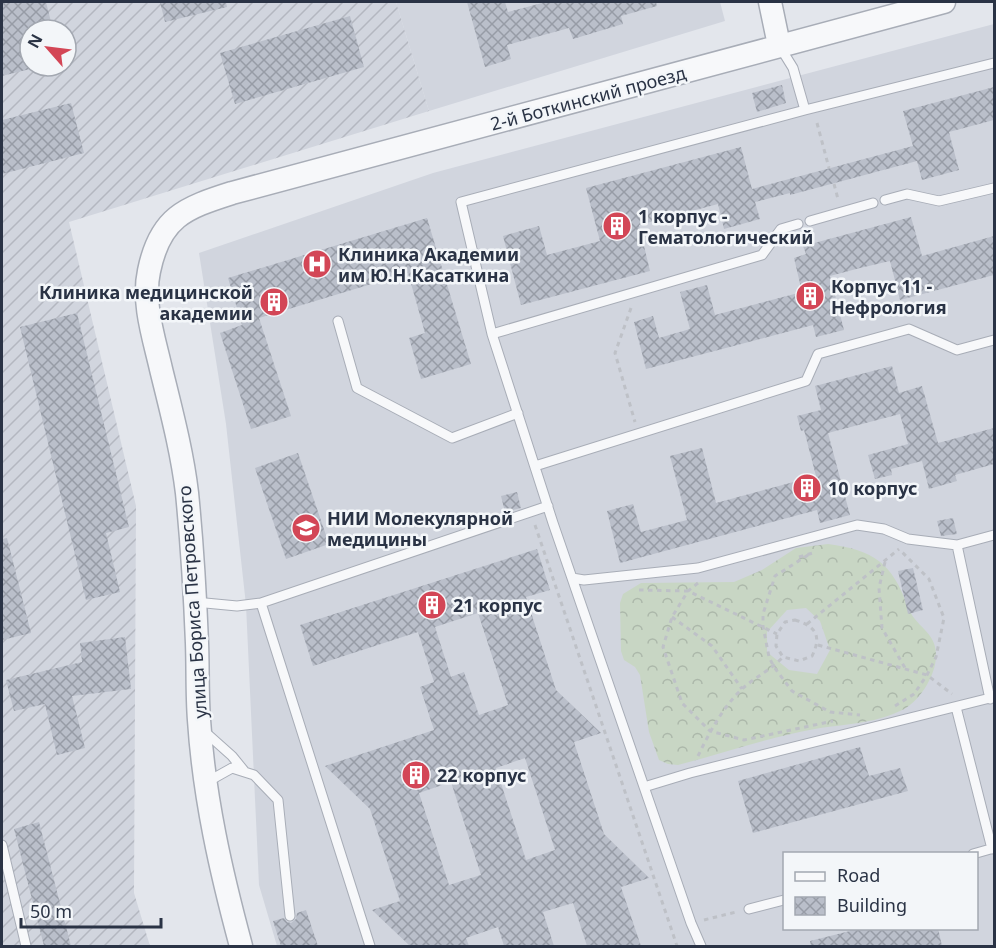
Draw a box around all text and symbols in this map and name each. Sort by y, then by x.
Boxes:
north arrow [18,18,78,78]
text: N [22,30,48,52]
street label: 2-й Боткинский проезд [488,60,688,136]
place label: 1 корпус - Гематологический [638,204,813,249]
building icon: 1 корпус - Гематологический [601,210,633,242]
place label: Клиника Академии им Ю.Н.Касаткина [338,242,519,287]
hospital icon: Клиника Академии им Ю.Н.Касаткина [301,248,333,280]
place label: Корпус 11 - Нефрология [831,274,947,319]
place label: Клиника медицинской академии [39,280,253,325]
building icon: Корпус 11 - Нефрология [794,280,826,312]
building icon: Клиника медицинской академии [258,286,290,318]
building icon: 10 корпус [791,472,823,504]
place label: 10 корпус [828,476,917,500]
street label: улица Бориса Петровского [172,485,212,719]
place label: НИИ Молекулярной медицины [327,506,513,551]
school or university icon: НИИ Молекулярной медицины [290,512,322,544]
building icon: 21 корпус [416,589,448,621]
place label: 21 корпус [453,593,542,617]
building icon: 22 корпус [400,759,432,791]
place label: 22 корпус [437,763,526,787]
legend [783,852,978,930]
text: Road [837,863,880,887]
scale bar [21,891,160,929]
text: Building [837,893,907,917]
text: 50 m [30,899,72,923]

